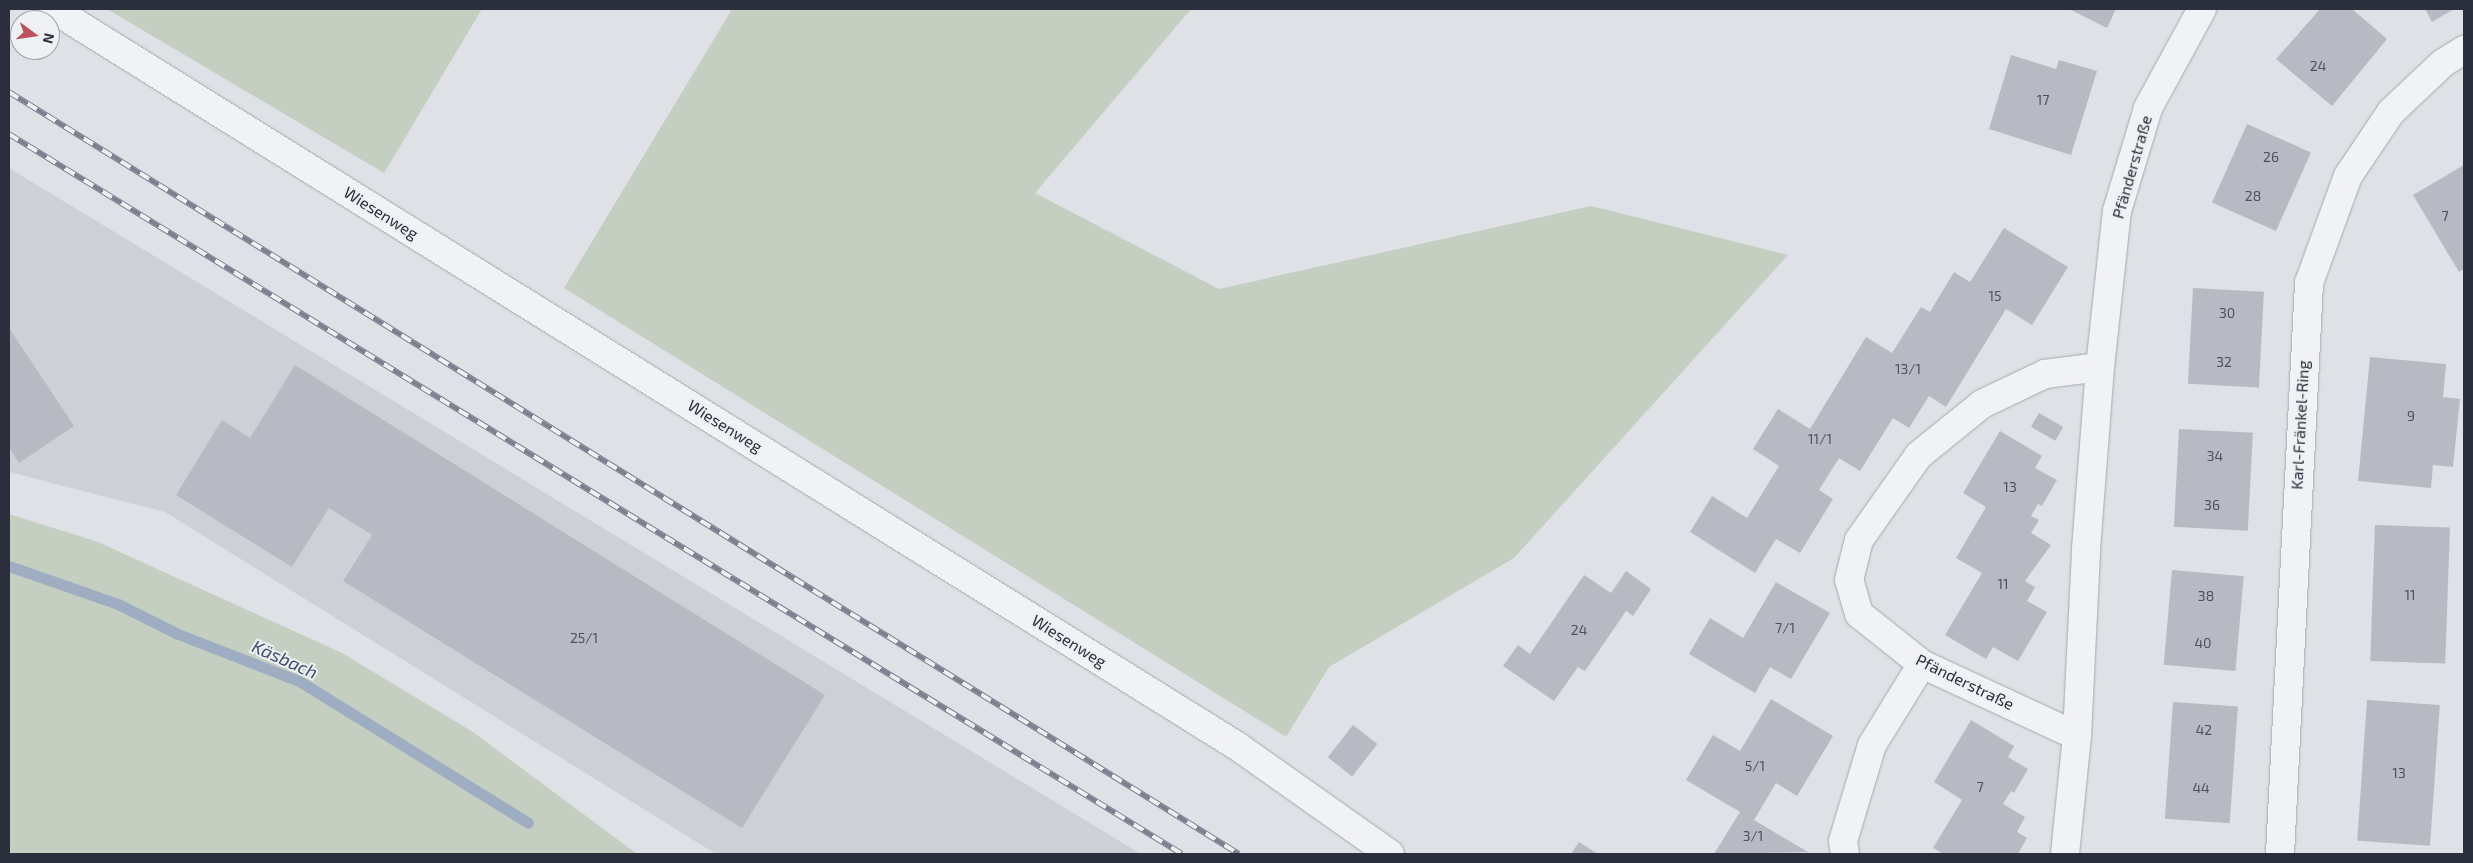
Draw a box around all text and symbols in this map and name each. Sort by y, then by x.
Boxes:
north arrow [10,10,60,60]
text: N [40,32,59,45]
house number: 24 [2310,58,2326,74]
house number: 17 [2037,92,2049,108]
street label: Pfänderstraße [2108,113,2156,221]
house number: 26 [2263,149,2279,165]
street label: Wiesenweg [340,182,422,244]
house number: 28 [2245,188,2261,204]
house number: 7 [2441,208,2449,224]
house number: 15 [1988,288,2002,304]
house number: 30 [2219,305,2235,321]
house number: 32 [2216,354,2232,370]
street label: Karl-Fränkel-Ring [2287,360,2313,490]
house number: 13/1 [1895,361,1921,377]
street label: Wiesenweg [684,395,766,457]
house number: 9 [2407,408,2415,424]
house number: 11/1 [1808,431,1832,447]
house number: 34 [2207,448,2223,464]
house number: 13 [2003,479,2017,495]
house number: 36 [2204,497,2220,513]
house number: 11 [1997,576,2009,592]
house number: 11 [2404,587,2416,603]
house number: 38 [2198,588,2214,604]
street label: Wiesenweg [1028,610,1110,672]
house number: 7/1 [1775,620,1795,636]
house number: 24 [1571,622,1587,638]
house number: 25/1 [570,630,598,646]
water label: Käsbach [249,635,321,683]
house number: 40 [2194,635,2212,651]
street label: Pfänderstraße [1913,650,2017,714]
house number: 42 [2196,722,2212,738]
house number: 5/1 [1745,758,1765,774]
house number: 13 [2392,765,2406,781]
house number: 7 [1976,779,1984,795]
house number: 44 [2192,780,2210,796]
house number: 3/1 [1743,828,1763,844]

